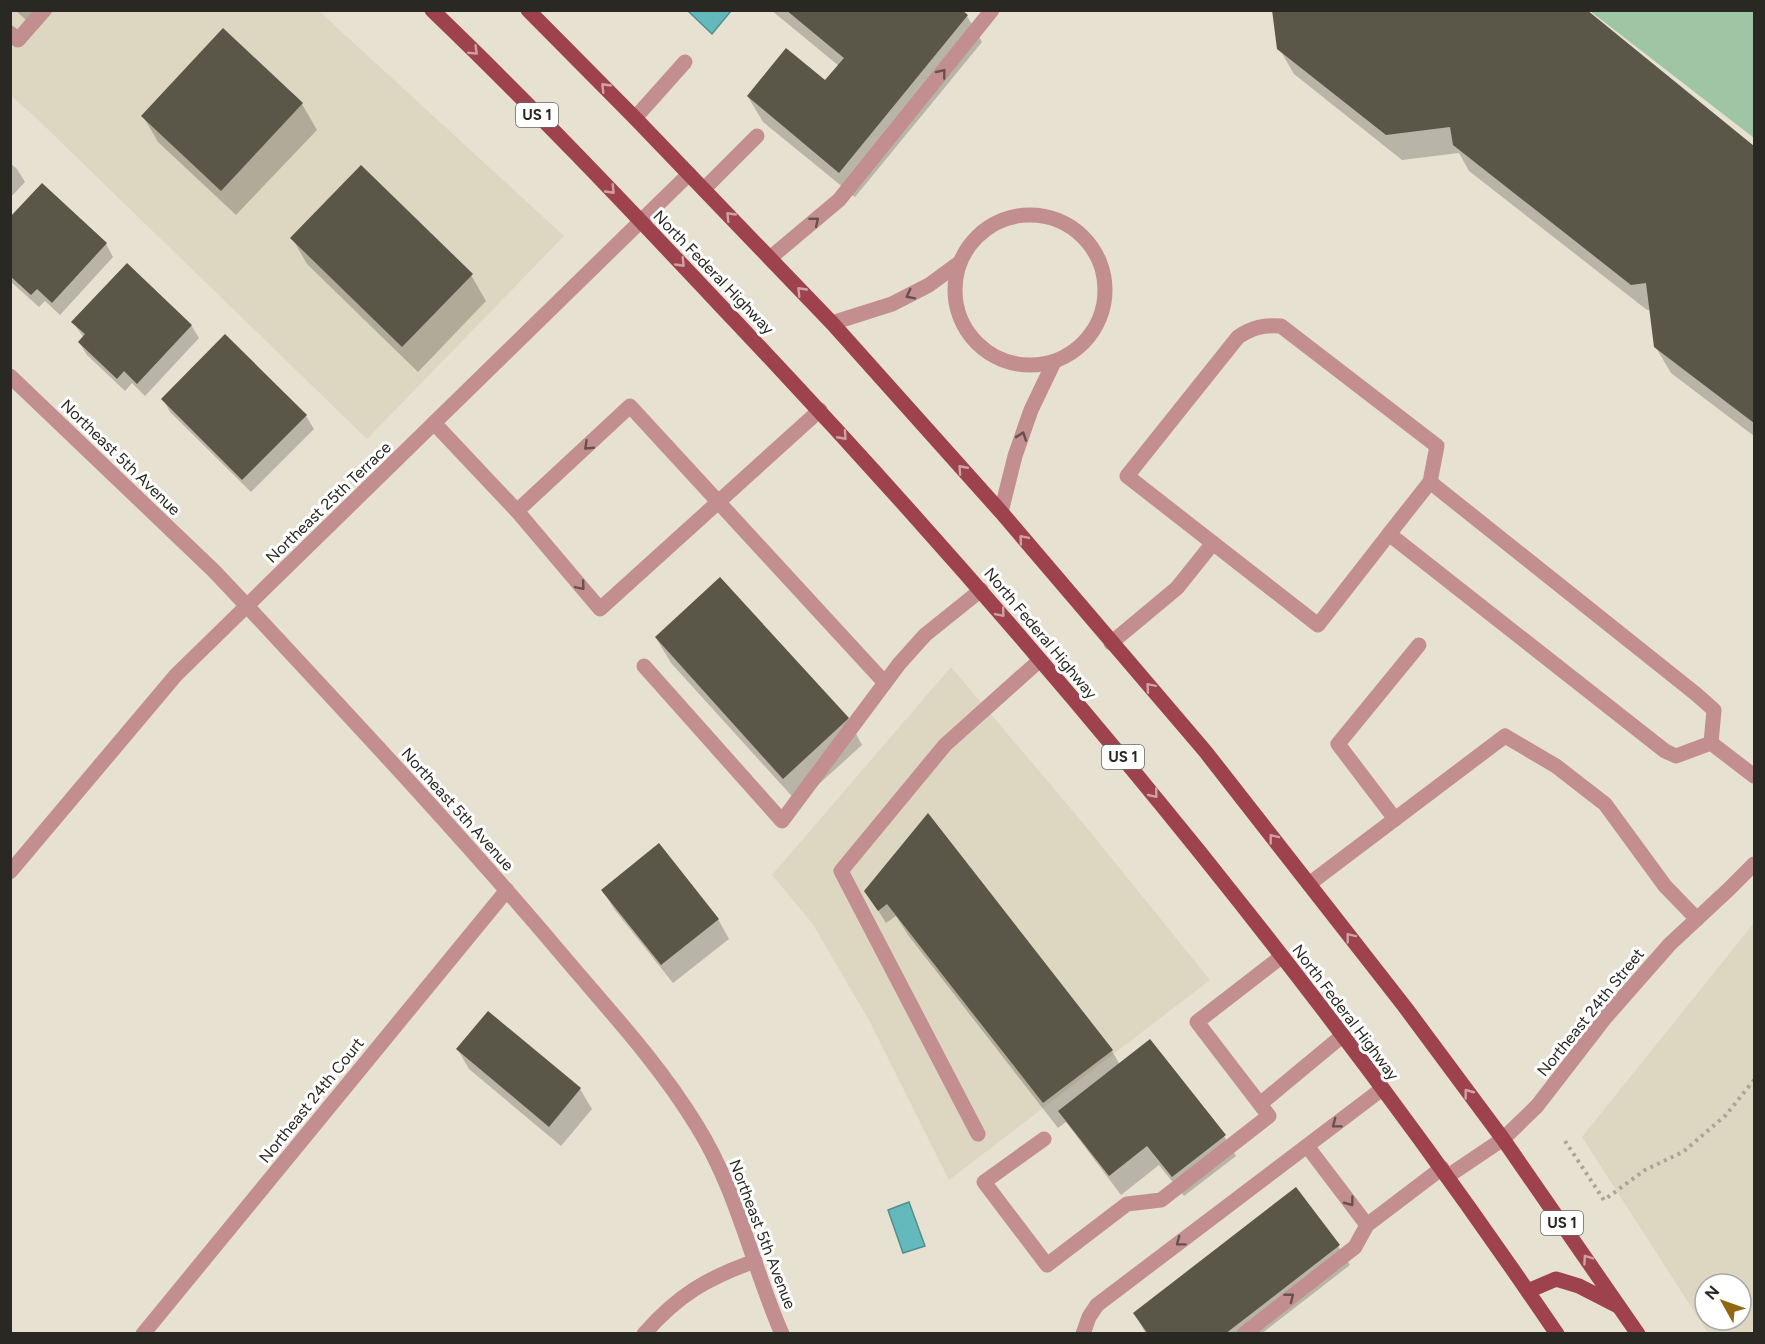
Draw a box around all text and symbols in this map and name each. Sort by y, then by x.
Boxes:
one-way arrow [467,44,478,55]
one-way arrow [934,69,945,80]
one-way arrow [601,84,612,95]
road number: US 1 [516,103,558,127]
one-way arrow [603,183,614,194]
street label: North Federal Highway [649,206,778,339]
one-way arrow [726,213,737,224]
one-way arrow [808,217,819,228]
one-way arrow [674,257,685,267]
one-way arrow [797,287,808,297]
one-way arrow [906,288,916,299]
street label: Northeast 5th Avenue [57,395,184,519]
one-way arrow [836,429,847,440]
one-way arrow [1014,431,1027,442]
street label: Northeast 25th Terrace [262,438,395,567]
one-way arrow [584,438,595,449]
one-way arrow [958,465,969,476]
one-way arrow [1019,535,1030,546]
street label: North Federal Highway [980,564,1101,703]
one-way arrow [574,579,585,590]
one-way arrow [993,606,1004,617]
one-way arrow [1146,683,1157,694]
street label: Northeast 5th Avenue [397,744,518,875]
road number: US 1 [1102,745,1144,769]
one-way arrow [1147,787,1158,798]
one-way arrow [1269,834,1280,845]
one-way arrow [1347,933,1358,944]
street label: North Federal Highway [1288,941,1403,1084]
street label: Northeast 24th Street [1533,945,1648,1080]
street label: Northeast 24th Court [255,1034,368,1167]
one-way arrow [1464,1088,1475,1099]
one-way arrow [1331,1117,1342,1128]
street label: Northeast 5th Avenue [725,1157,800,1312]
one-way arrow [1342,1195,1353,1206]
road number: US 1 [1541,1211,1583,1235]
one-way arrow [1176,1235,1187,1246]
one-way arrow [1583,1255,1594,1266]
north arrow [1693,1272,1753,1332]
text: N [1701,1282,1723,1304]
one-way arrow [1284,1294,1295,1305]

